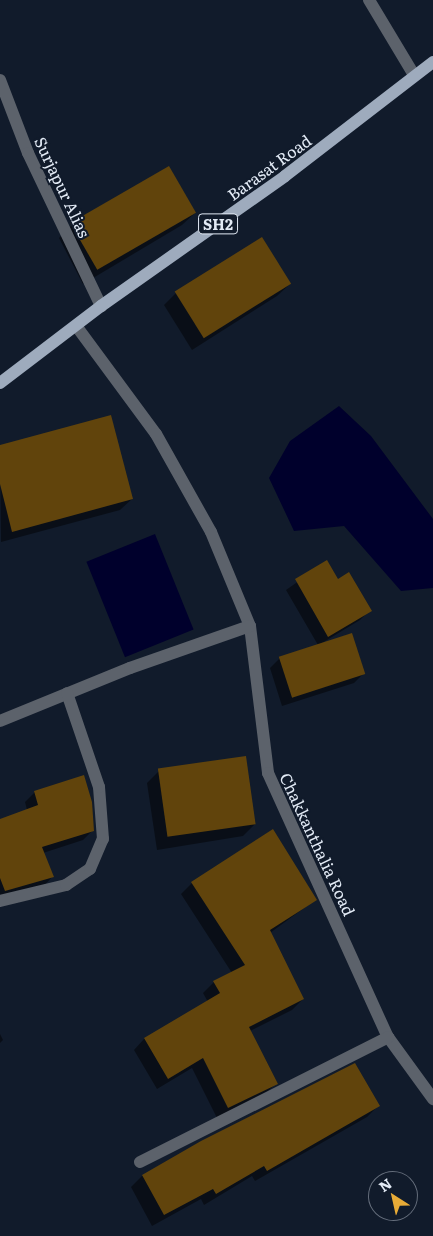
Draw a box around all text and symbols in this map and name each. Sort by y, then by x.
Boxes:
street label: Barasat Road [223,130,315,204]
street label: Surjapur Alias [31,133,95,241]
road number: SH2 [198,212,238,236]
street label: Chakkanthalia Road [276,770,360,918]
north arrow [368,1171,418,1221]
text: N [374,1173,396,1196]

